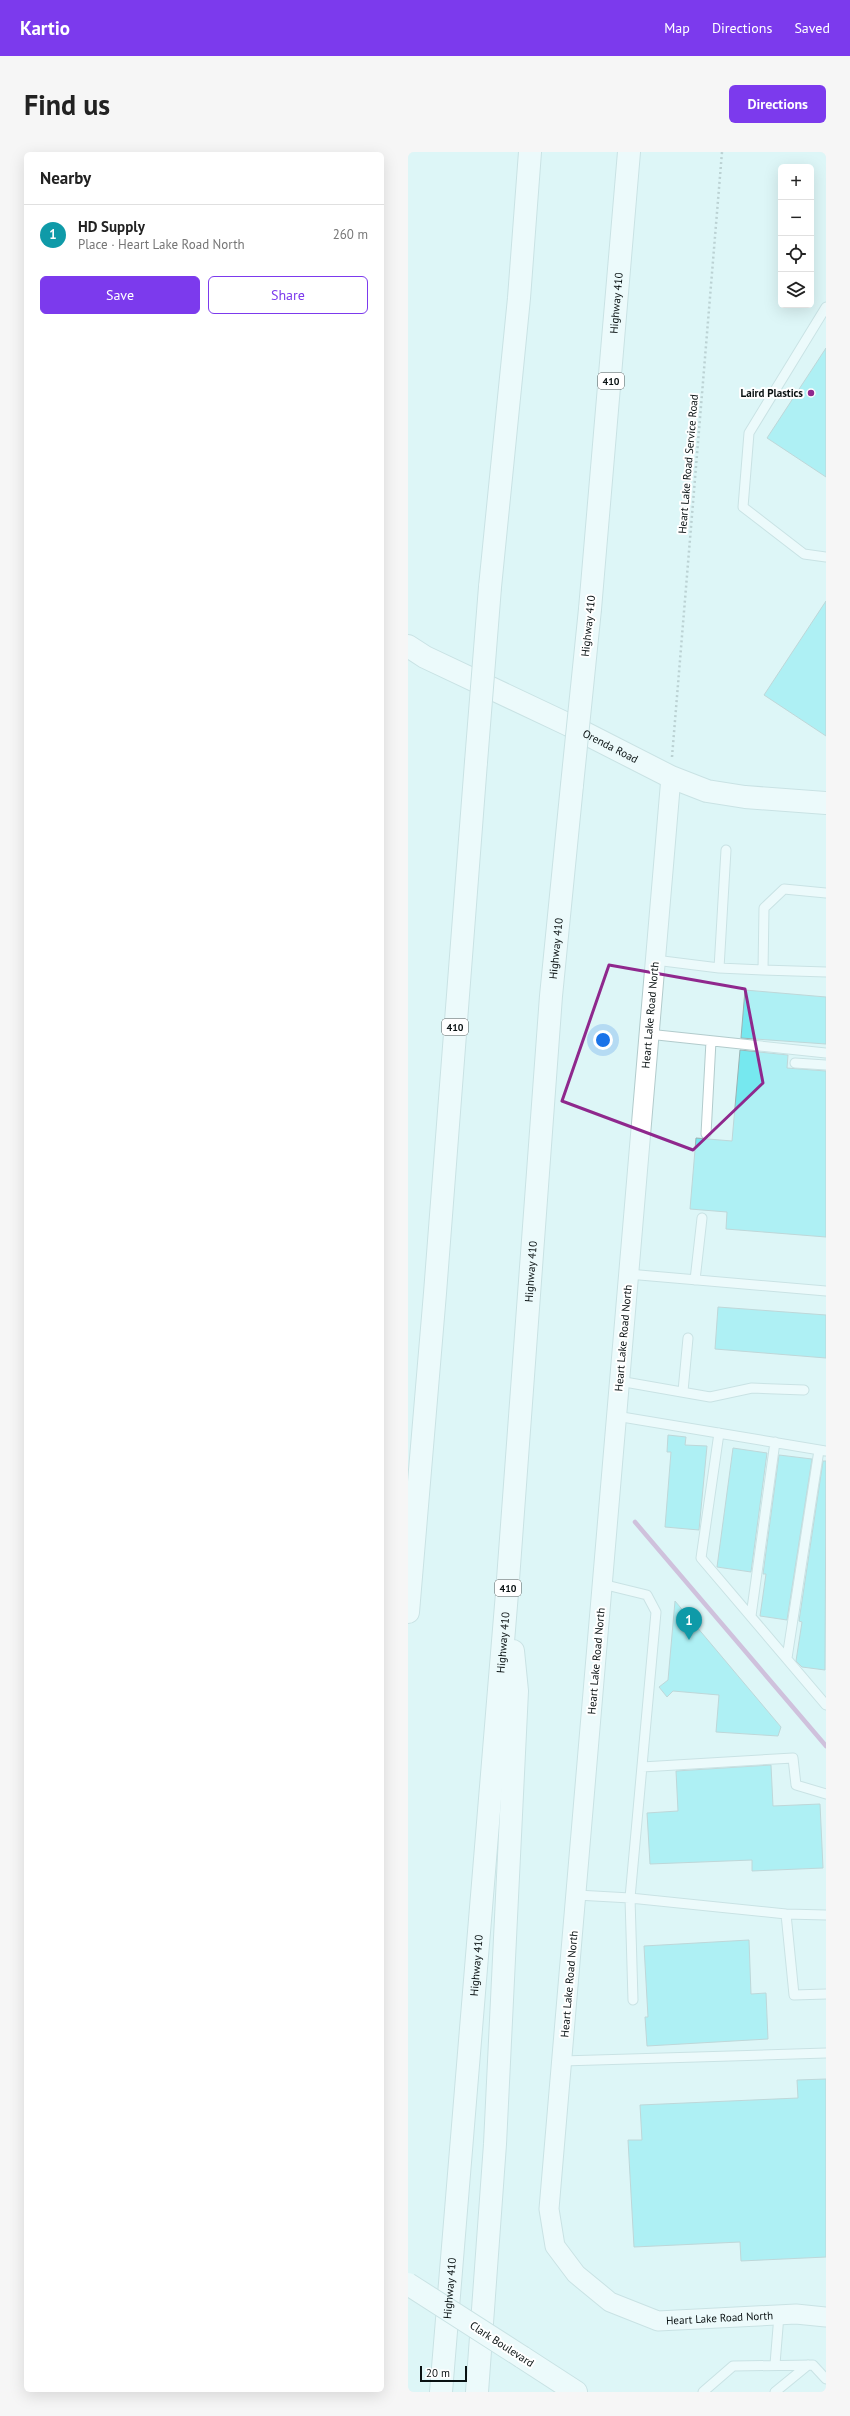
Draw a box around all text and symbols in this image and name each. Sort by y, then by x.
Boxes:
text: Kartio [20,16,70,40]
text: Map [664,19,690,37]
text: Directions [712,19,772,37]
text: Saved [794,19,830,37]
button: Directions [729,85,826,123]
text: Find us [24,86,110,123]
map controls [778,164,814,308]
button: + [778,164,814,200]
text: Nearby [40,167,91,189]
button: − [778,200,814,236]
text: HD Supply [78,217,145,236]
text: 1 [49,226,57,243]
text: 260 m [333,226,368,243]
text: Place · Heart Lake Road North [78,236,245,253]
button: locate [778,236,814,272]
street label: Highway 410 [607,272,626,334]
button: layers [778,272,814,308]
button: Save [40,276,200,314]
button: Share [208,276,368,314]
road number: 410 [598,373,624,389]
place label: Laird Plastics [741,386,803,400]
marker: Laird Plastics [806,388,816,398]
street label: Heart Lake Road Service Road [675,394,701,534]
street label: Highway 410 [578,595,598,657]
street label: Orenda Road [580,726,641,766]
street label: Highway 410 [546,917,566,980]
street label: Heart Lake Road North [638,961,662,1069]
road number: 410 [442,1019,468,1035]
your location [593,1030,613,1050]
street label: Highway 410 [521,1240,540,1303]
street label: Heart Lake Road North [611,1284,635,1392]
road number: 410 [495,1580,521,1596]
street label: Heart Lake Road North [584,1607,608,1715]
pin: 1 [676,1607,702,1640]
street label: Highway 410 [493,1611,512,1674]
street label: Heart Lake Road North [557,1930,581,2038]
street label: Highway 410 [467,1934,486,1997]
street label: Highway 410 [440,2257,459,2320]
street label: Heart Lake Road North [666,2308,773,2328]
street label: Clark Boulevard [467,2318,537,2370]
scale bar [420,2364,467,2383]
text: 20 m [426,2366,450,2380]

